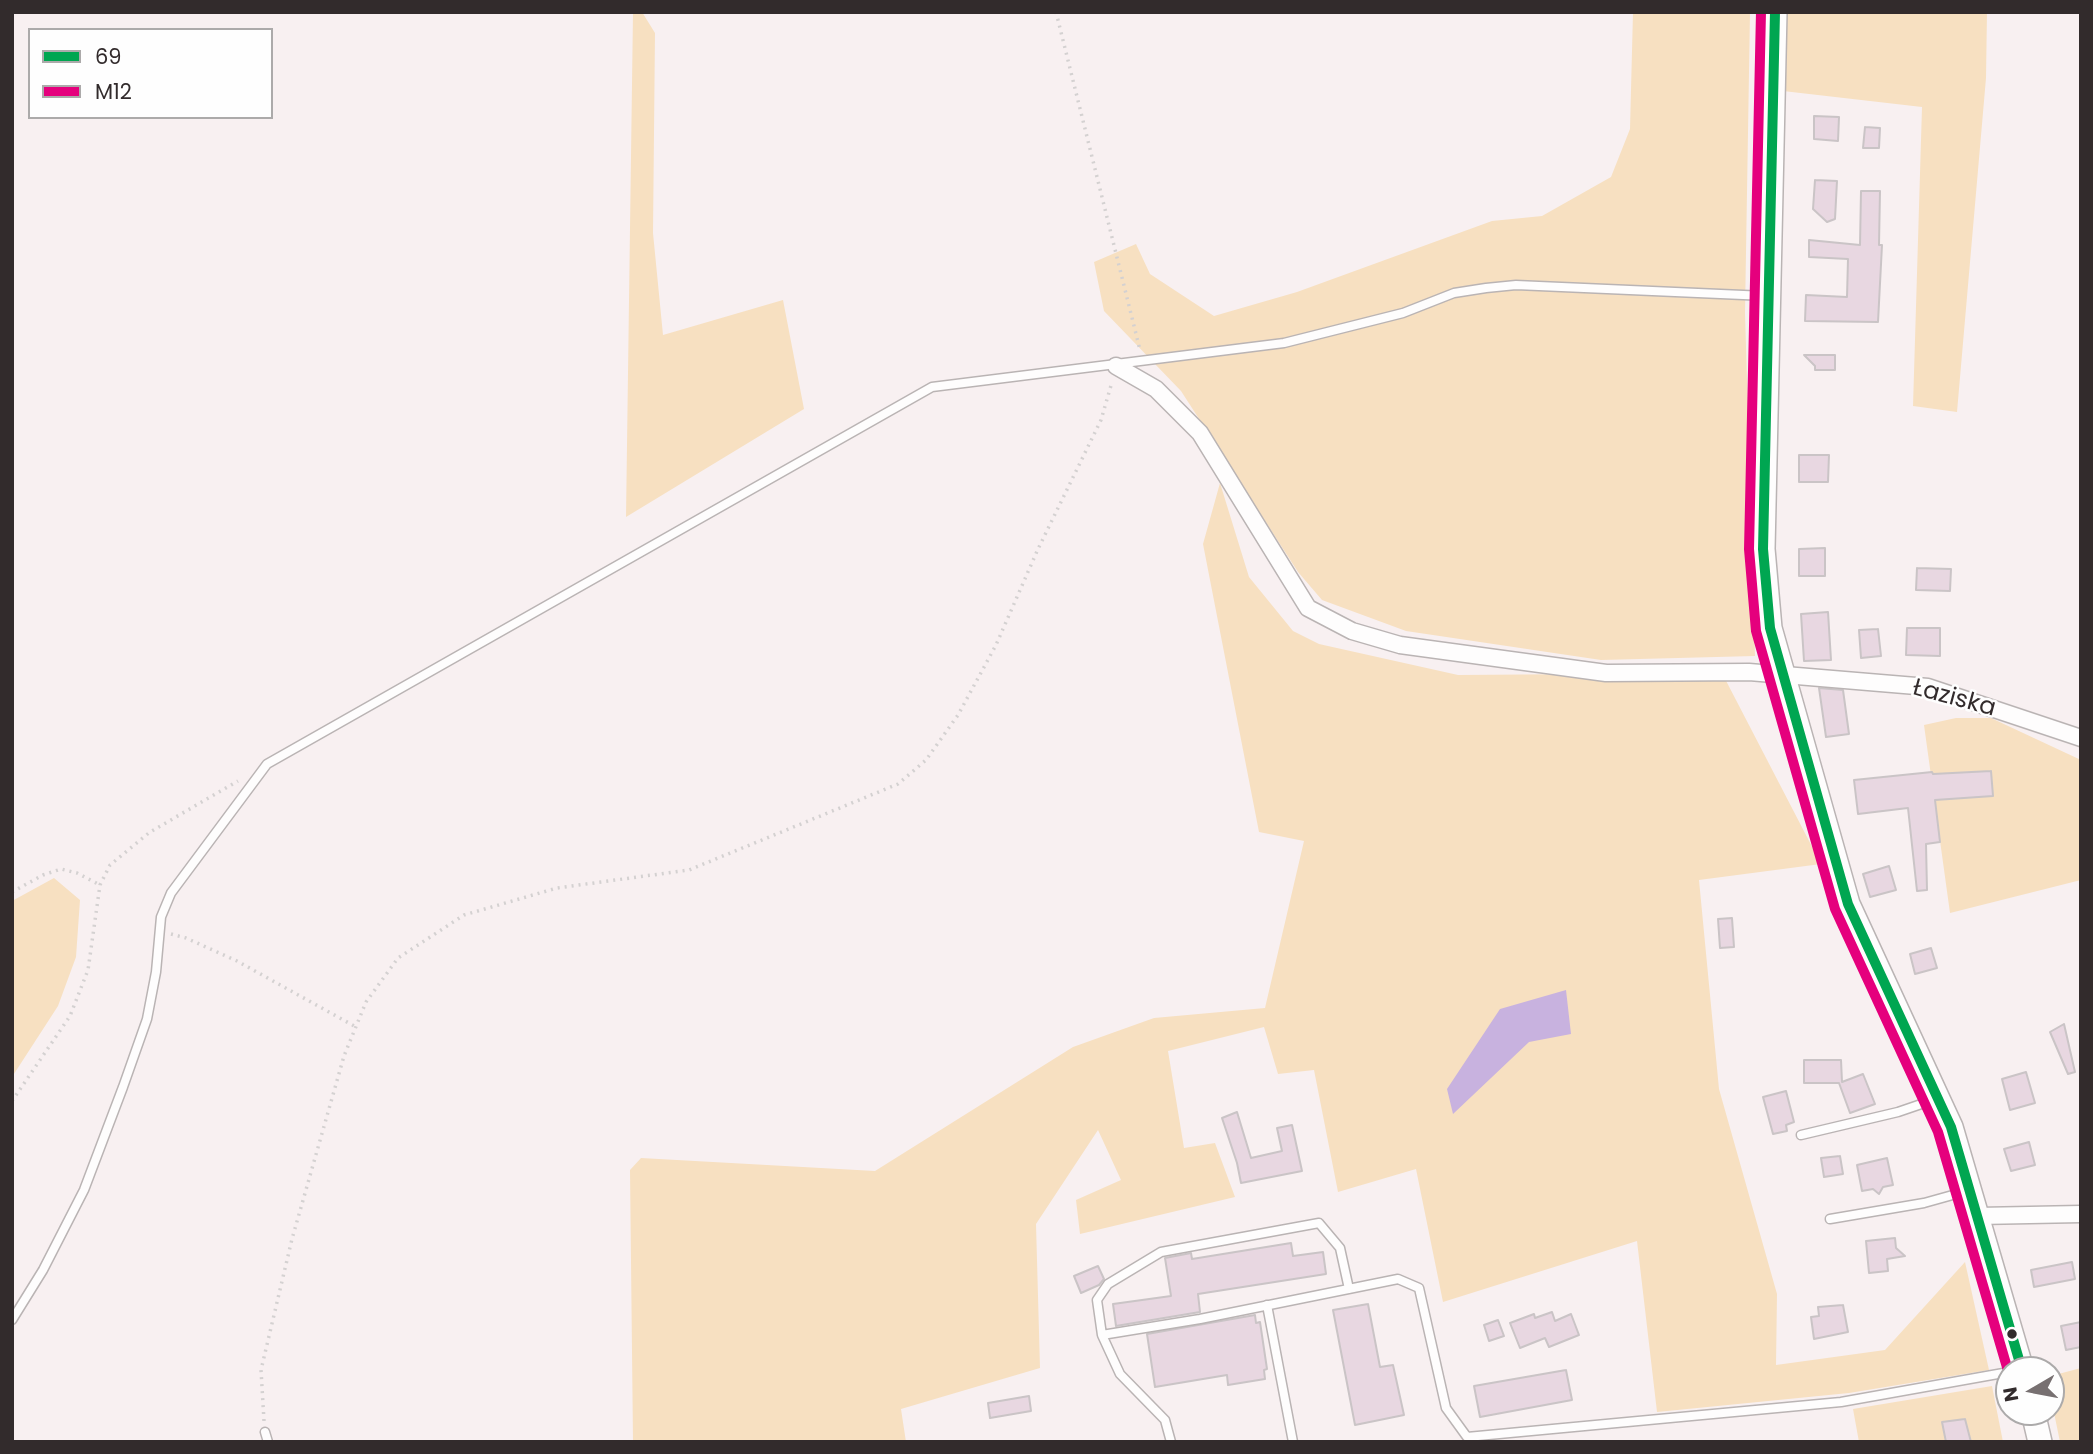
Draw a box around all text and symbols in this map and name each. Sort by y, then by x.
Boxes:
legend [28,28,273,119]
text: 69 [95,42,122,71]
text: M12 [95,77,132,106]
street label: Łaziska [1909,674,1999,724]
unlabelled marker [2005,1327,2019,1341]
north arrow [1995,1356,2065,1426]
text: N [1996,1385,2025,1404]

